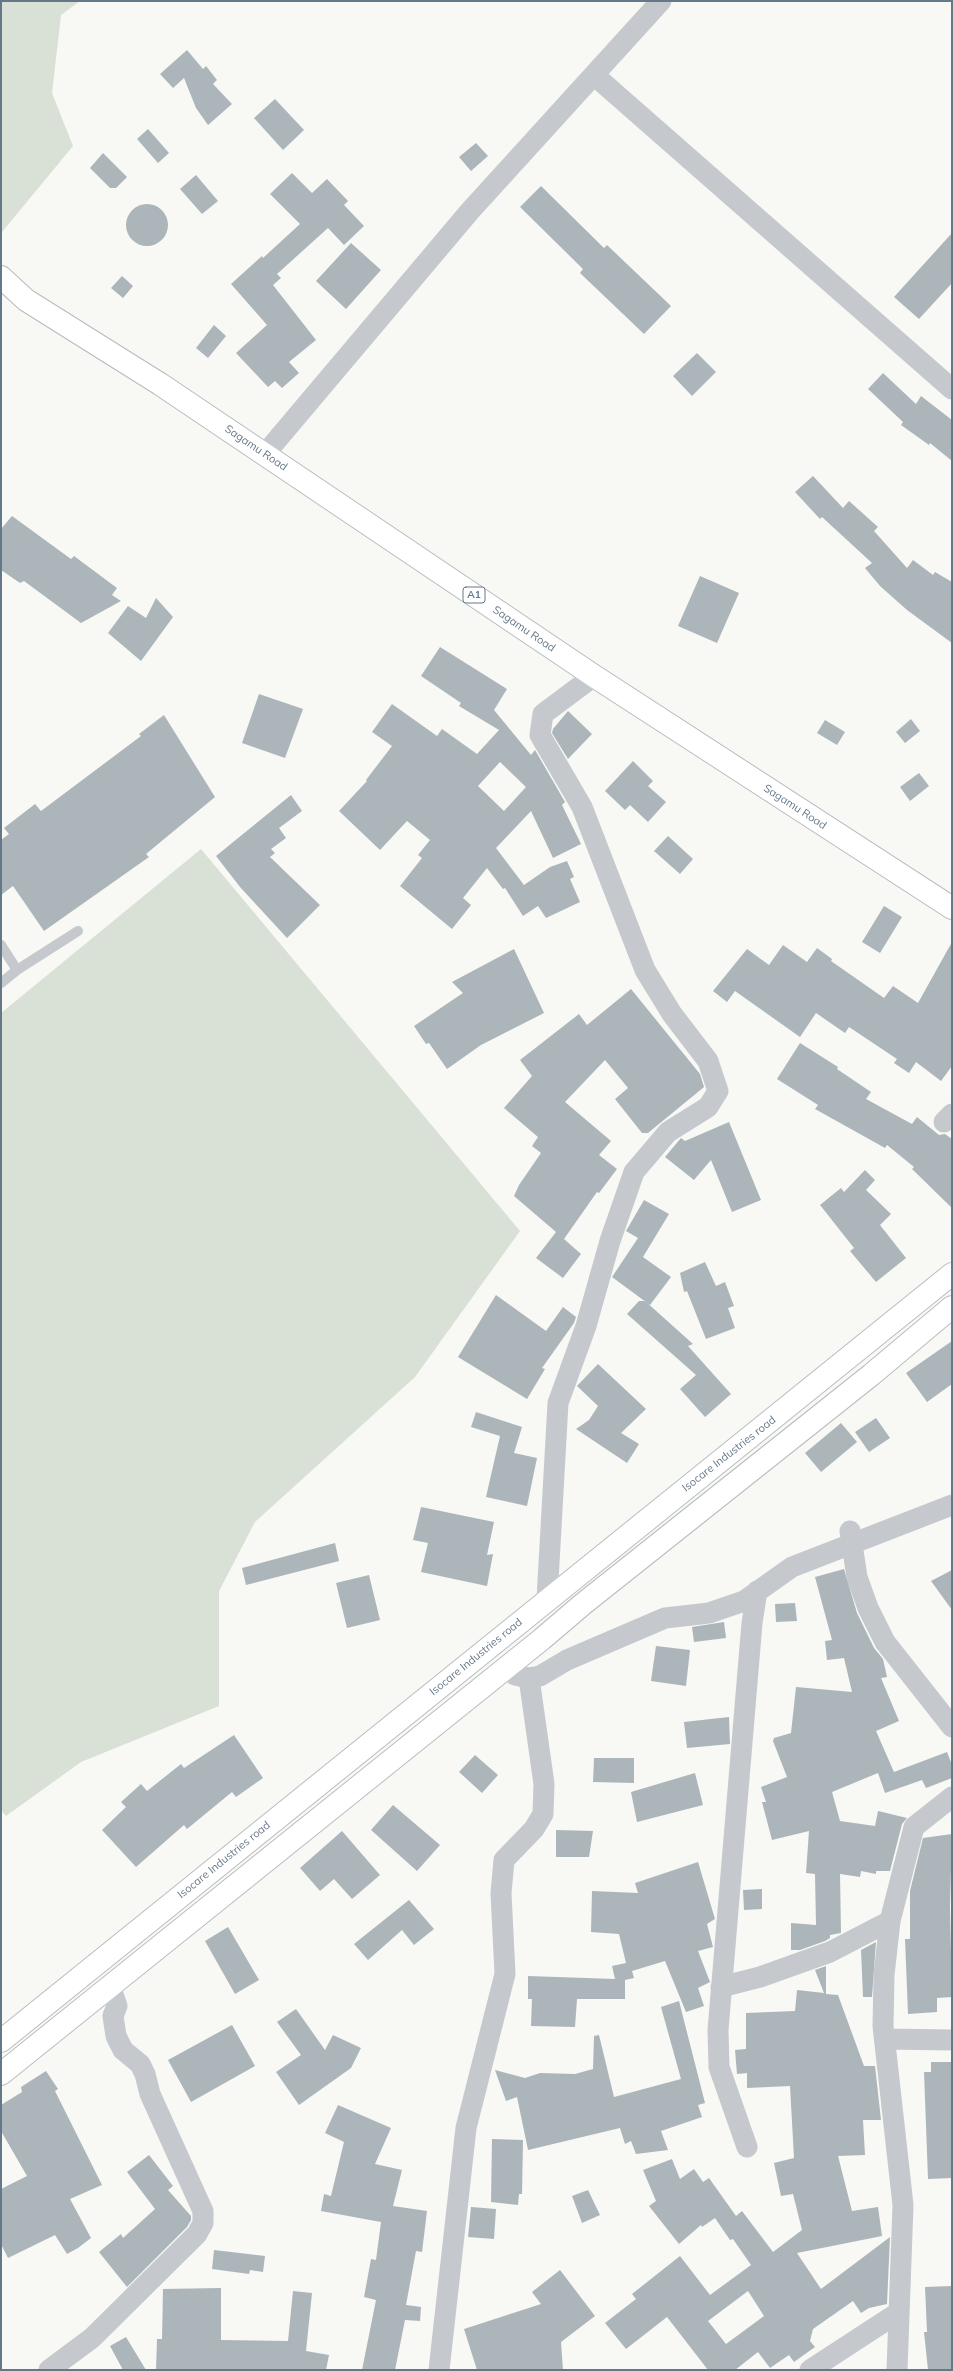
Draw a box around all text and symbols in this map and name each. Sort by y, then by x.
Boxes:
street label: Sagamu Road [222,422,290,474]
road number: A1 [463,587,485,603]
street label: Sagamu Road [490,603,558,655]
street label: Sagamu Road [761,782,829,832]
street label: Isocare Industries road [680,1413,778,1495]
street label: Isocare Industries road [427,1616,525,1698]
street label: Isocare Industries road [175,1819,273,1901]

